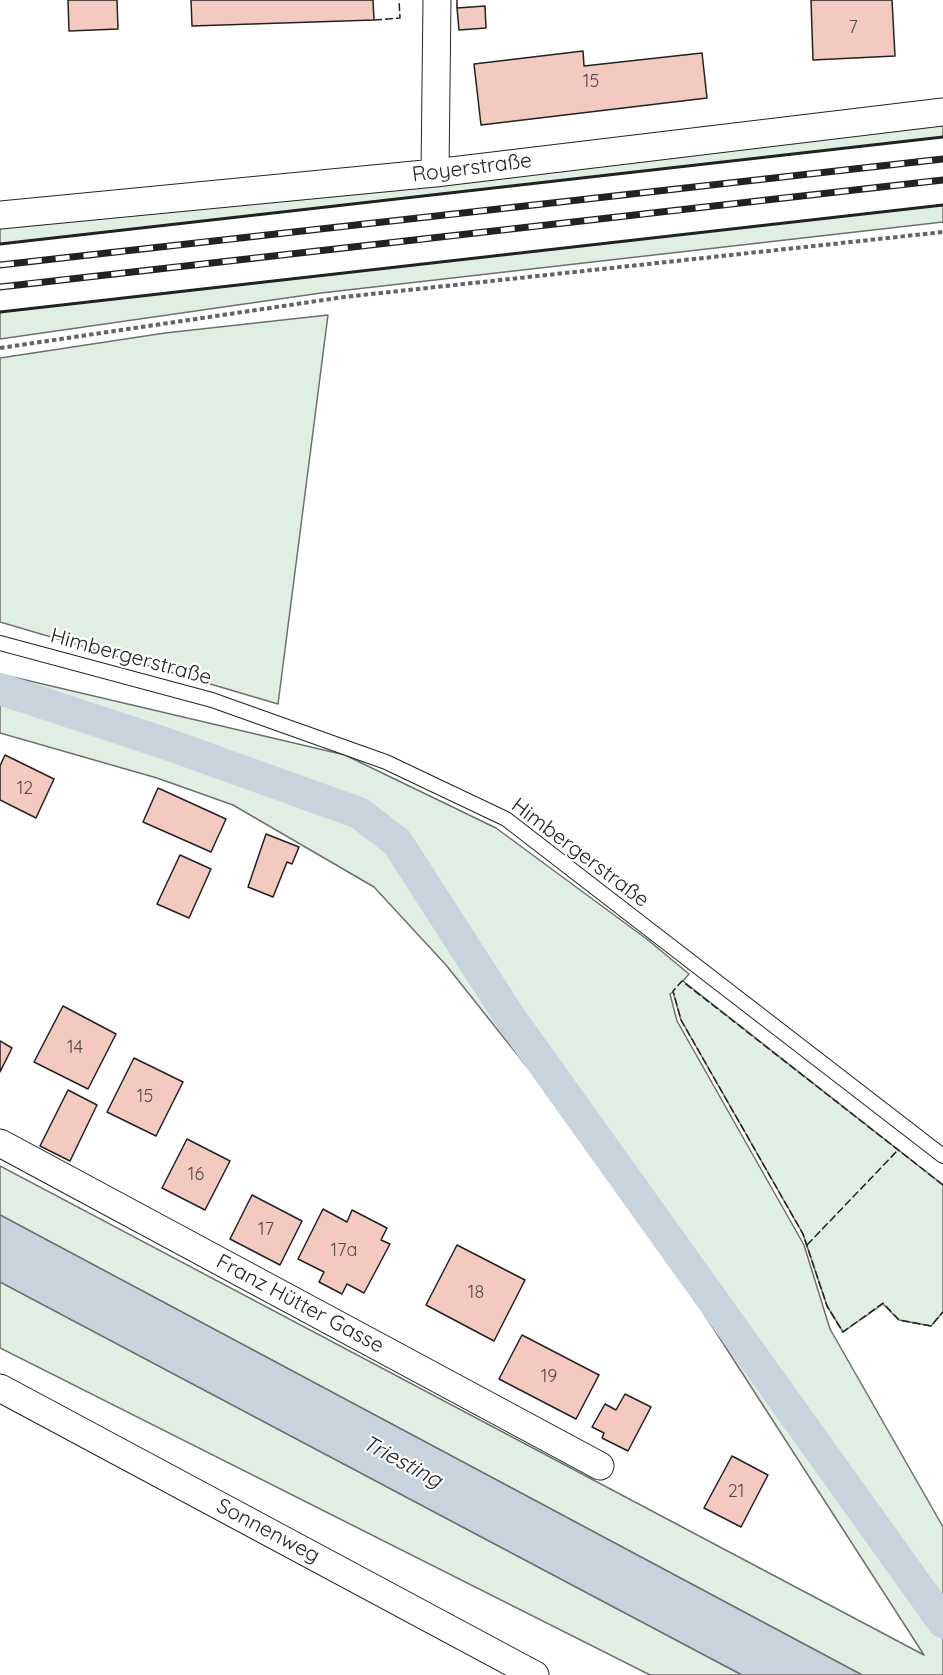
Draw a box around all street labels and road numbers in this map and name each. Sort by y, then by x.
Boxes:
street label: Royerstraße [411,148,533,188]
street label: Himbergerstraße [48,623,214,691]
street label: Himbergerstraße [506,793,654,913]
street label: Franz Hütter Gasse [212,1249,388,1359]
street label: Sonnenweg [212,1493,324,1569]

